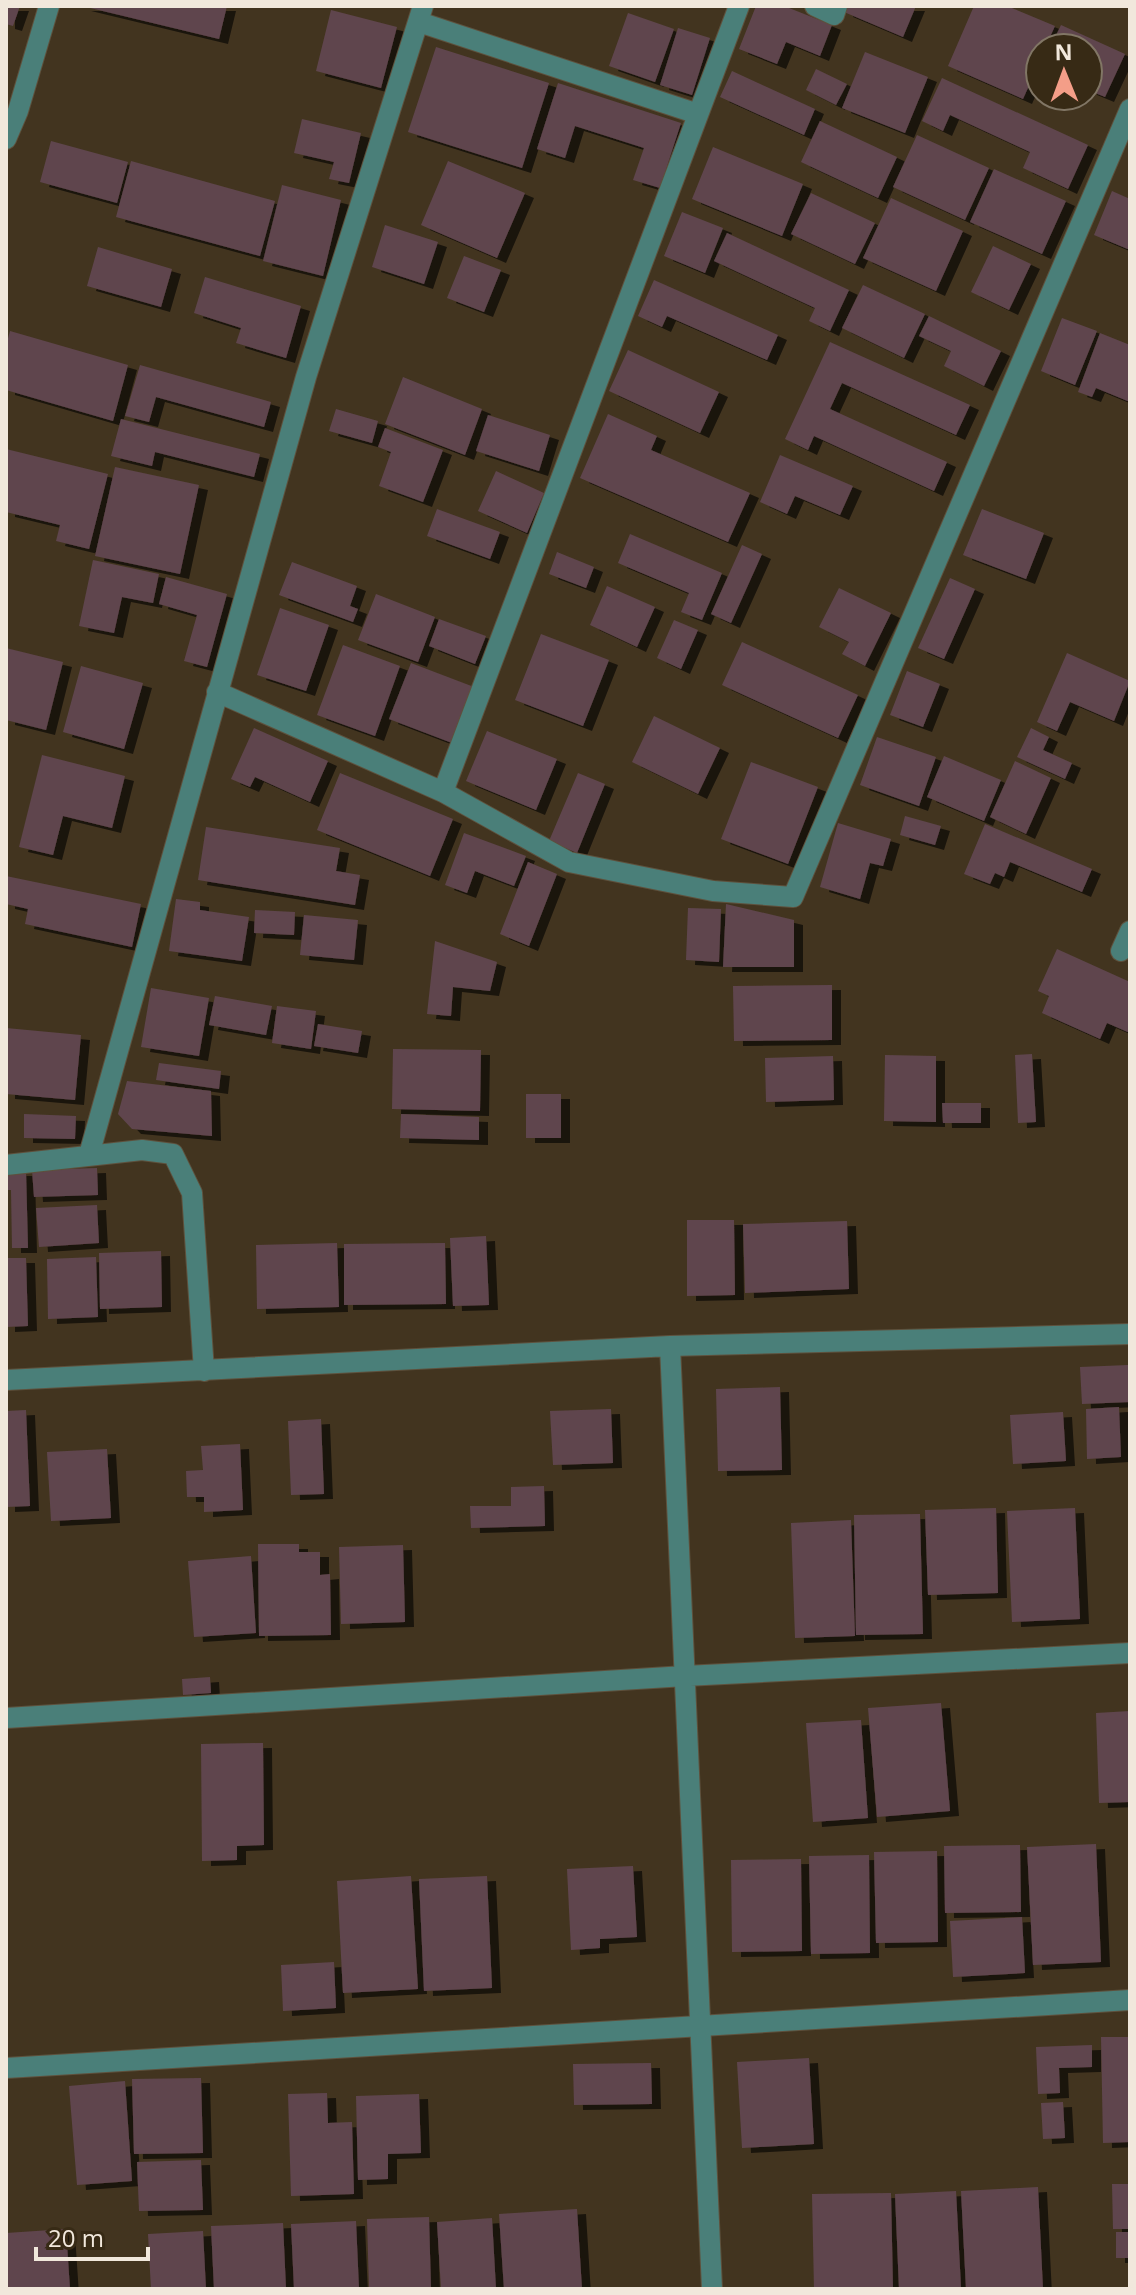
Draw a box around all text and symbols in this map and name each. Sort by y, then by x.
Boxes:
north arrow [1024,32,1104,112]
text: N [1054,36,1073,66]
scale bar [36,2211,148,2261]
text: 20 m [48,2221,104,2254]

